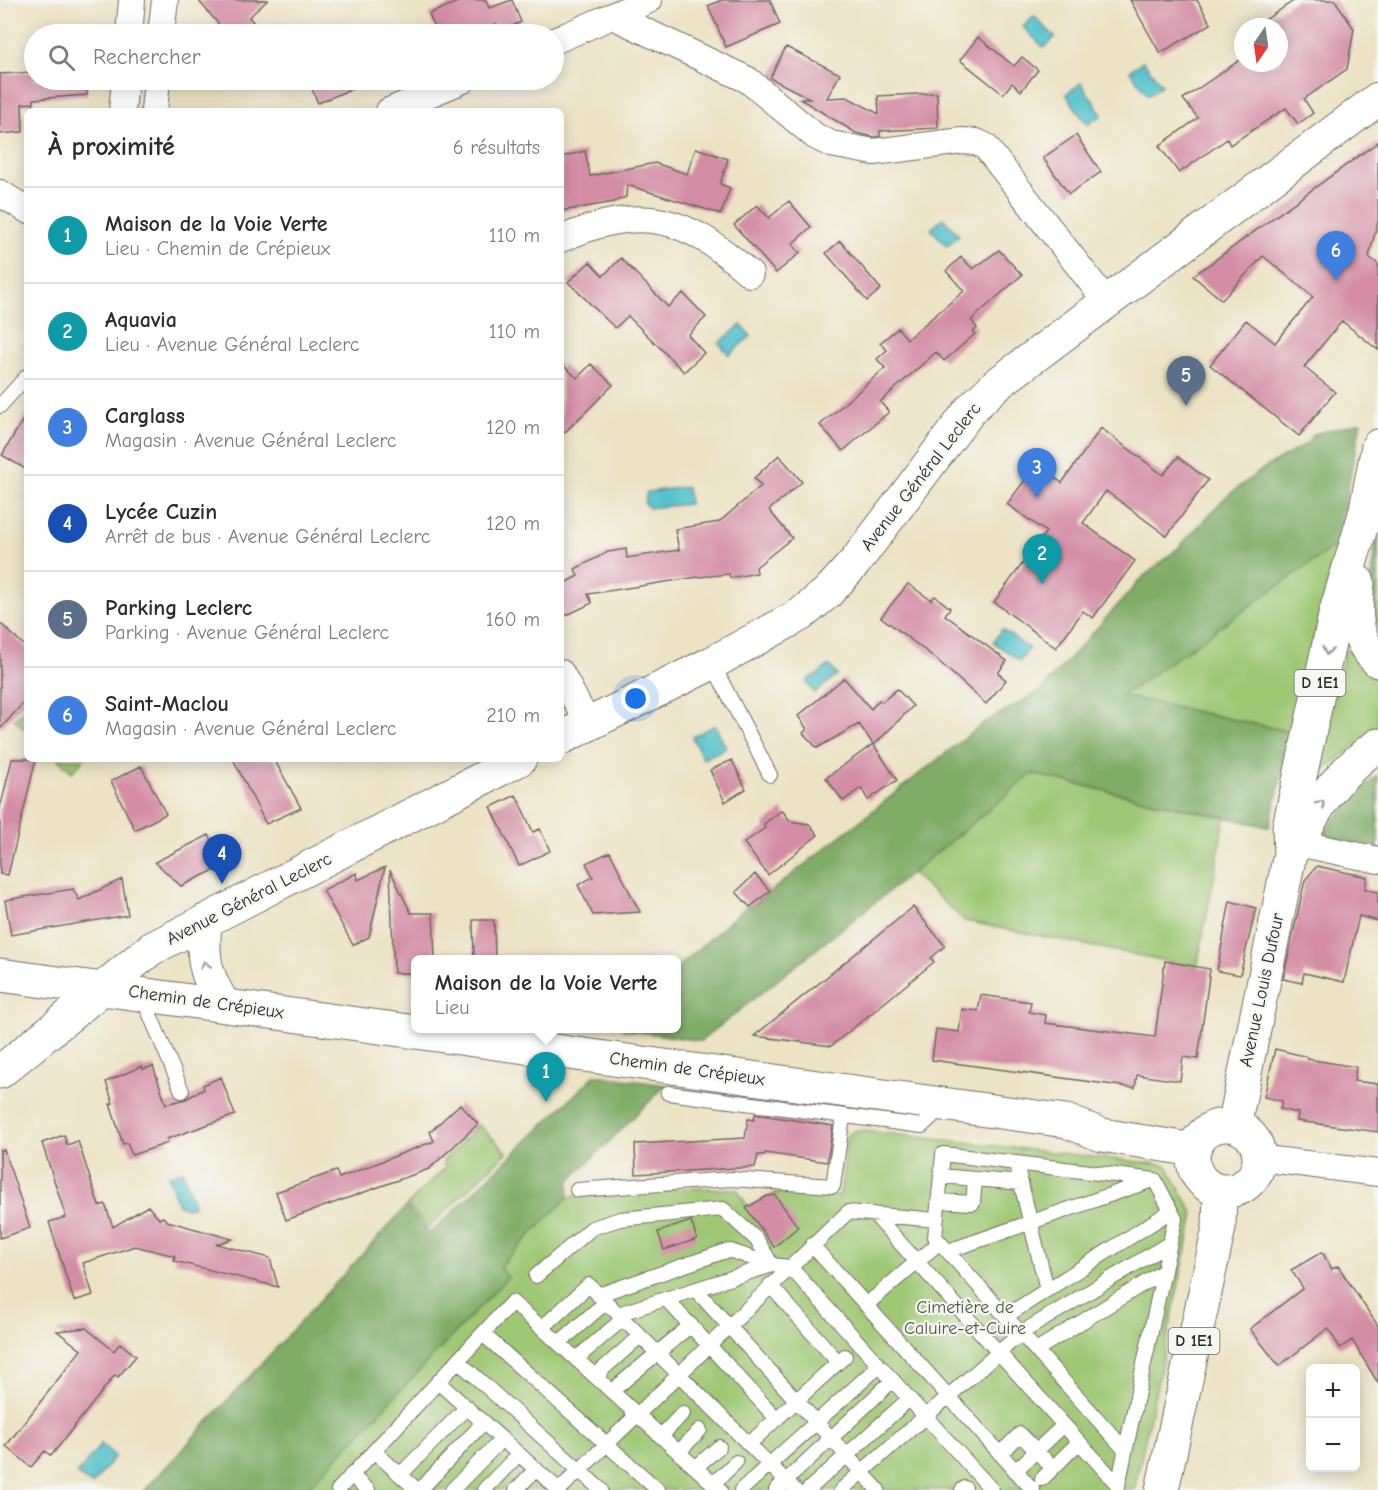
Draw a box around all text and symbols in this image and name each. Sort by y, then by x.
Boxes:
north arrow [1234,18,1288,72]
search box [24,24,564,90]
icon: search [45,41,78,74]
text: Rechercher [93,44,201,70]
text: À proximité [48,132,175,162]
text: 6 résultats [453,136,540,159]
text: Maison de la Voie Verte [105,211,328,237]
text: 1 [64,224,71,247]
text: 110 m [489,224,540,247]
pin: 6 [1316,232,1356,281]
text: Lieu · Chemin de Crépieux [105,237,330,260]
text: Aquavia [105,307,177,333]
text: 2 [63,320,72,343]
text: 110 m [489,320,540,343]
text: Lieu · Avenue Général Leclerc [105,333,359,356]
pin: 5 [1166,356,1206,406]
street label: Avenue Général Leclerc [857,398,986,555]
text: Carglass [105,403,185,429]
text: 3 [63,416,72,439]
text: 120 m [486,416,540,439]
text: Magasin · Avenue Général Leclerc [105,429,396,452]
pin: 3 [1018,448,1056,498]
text: Lycée Cuzin [105,499,217,525]
text: 4 [63,512,72,535]
text: 120 m [486,512,540,535]
text: Arrêt de bus · Avenue Général Leclerc [105,525,430,548]
pin: 2 [1022,534,1062,584]
text: Parking Leclerc [105,595,252,621]
text: 5 [62,608,73,631]
text: 160 m [486,608,540,631]
text: Parking · Avenue Général Leclerc [105,621,389,644]
one-way arrow [1321,646,1334,656]
road number: D 1E1 [1294,670,1346,696]
your location [621,684,650,713]
text: Saint-Maclou [105,691,229,717]
text: 6 [62,704,73,727]
text: 210 m [486,704,540,727]
text: Magasin · Avenue Général Leclerc [105,717,396,740]
one-way arrow [1314,800,1325,811]
pin: 4 [202,834,242,884]
street label: Avenue Général Leclerc [163,848,335,950]
street label: Avenue Louis Dufour [1235,910,1289,1069]
popup [411,955,681,1033]
one-way arrow [199,961,212,971]
text: Maison de la Voie Verte [435,970,657,996]
street label: Chemin de Crépieux [127,981,285,1023]
text: Lieu [435,996,469,1019]
street label: Chemin de Crépieux [608,1048,766,1090]
pin: 1 [526,1052,566,1102]
park label: Cimetière de Caluire-et-Cuire [904,1297,1026,1339]
road number: D 1E1 [1168,1328,1220,1354]
map controls [1306,1364,1360,1472]
button: + [1306,1364,1360,1418]
button: − [1306,1418,1360,1472]

